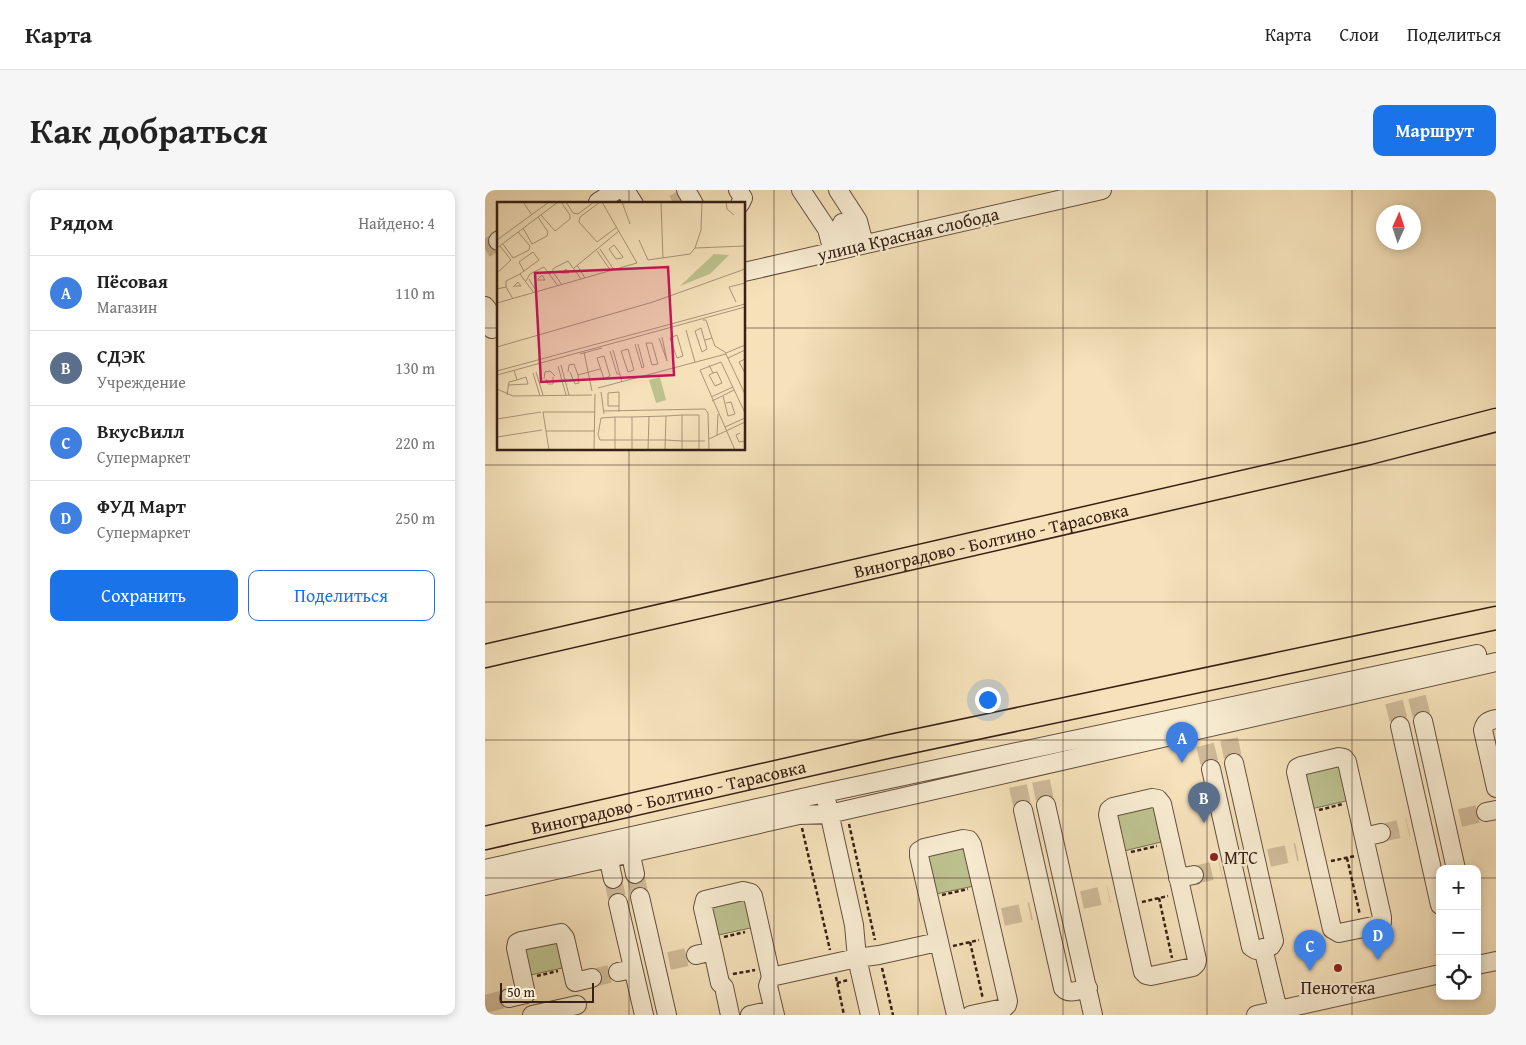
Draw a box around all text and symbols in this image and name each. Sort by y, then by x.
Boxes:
text: Карта [25,17,92,52]
text: Карта [1265,21,1312,48]
text: Слои [1340,21,1379,48]
text: Поделиться [1407,21,1501,48]
text: Как добраться [30,105,268,156]
button: Маршрут [1373,105,1496,156]
street label: улица Красная слобода [813,200,1002,268]
inset map [497,202,745,450]
north arrow [1376,205,1421,250]
text: Рядом [50,207,113,238]
text: Найдено: 4 [358,211,435,235]
text: Пёсовая [97,267,168,295]
text: A [61,281,71,305]
text: 110 m [395,281,435,305]
text: Магазин [97,295,157,319]
text: СДЭК [97,342,145,370]
text: B [61,356,71,380]
text: 130 m [395,356,435,380]
text: Учреждение [97,370,186,394]
text: ВкусВилл [97,417,184,445]
text: C [61,431,71,455]
text: 220 m [395,431,435,455]
text: Супермаркет [97,445,190,469]
text: ФУД Март [97,492,186,520]
street label: Виноградово - Болтино - Тарасовка [851,495,1131,584]
text: D [61,506,71,530]
text: 250 m [395,506,435,530]
text: Супермаркет [97,520,190,544]
button: Сохранить [50,570,238,621]
button: Поделиться [248,570,435,621]
your location [975,687,1001,713]
pin: A [1166,722,1198,763]
street label: Виноградово - Болтино - Тарасовка [528,752,809,841]
pin: B [1188,782,1220,823]
place label: МТС [1224,844,1258,871]
marker: МТС [1208,851,1220,863]
map controls [1436,865,1481,1000]
button: + [1436,865,1481,910]
button: − [1436,910,1481,955]
pin: D [1362,919,1394,960]
pin: C [1294,930,1326,971]
button: locate [1436,955,1481,1000]
marker: Пенотека [1332,962,1344,974]
place label: Пенотека [1301,974,1376,1001]
scale bar [500,980,594,1003]
text: 50 m [507,982,535,1002]

